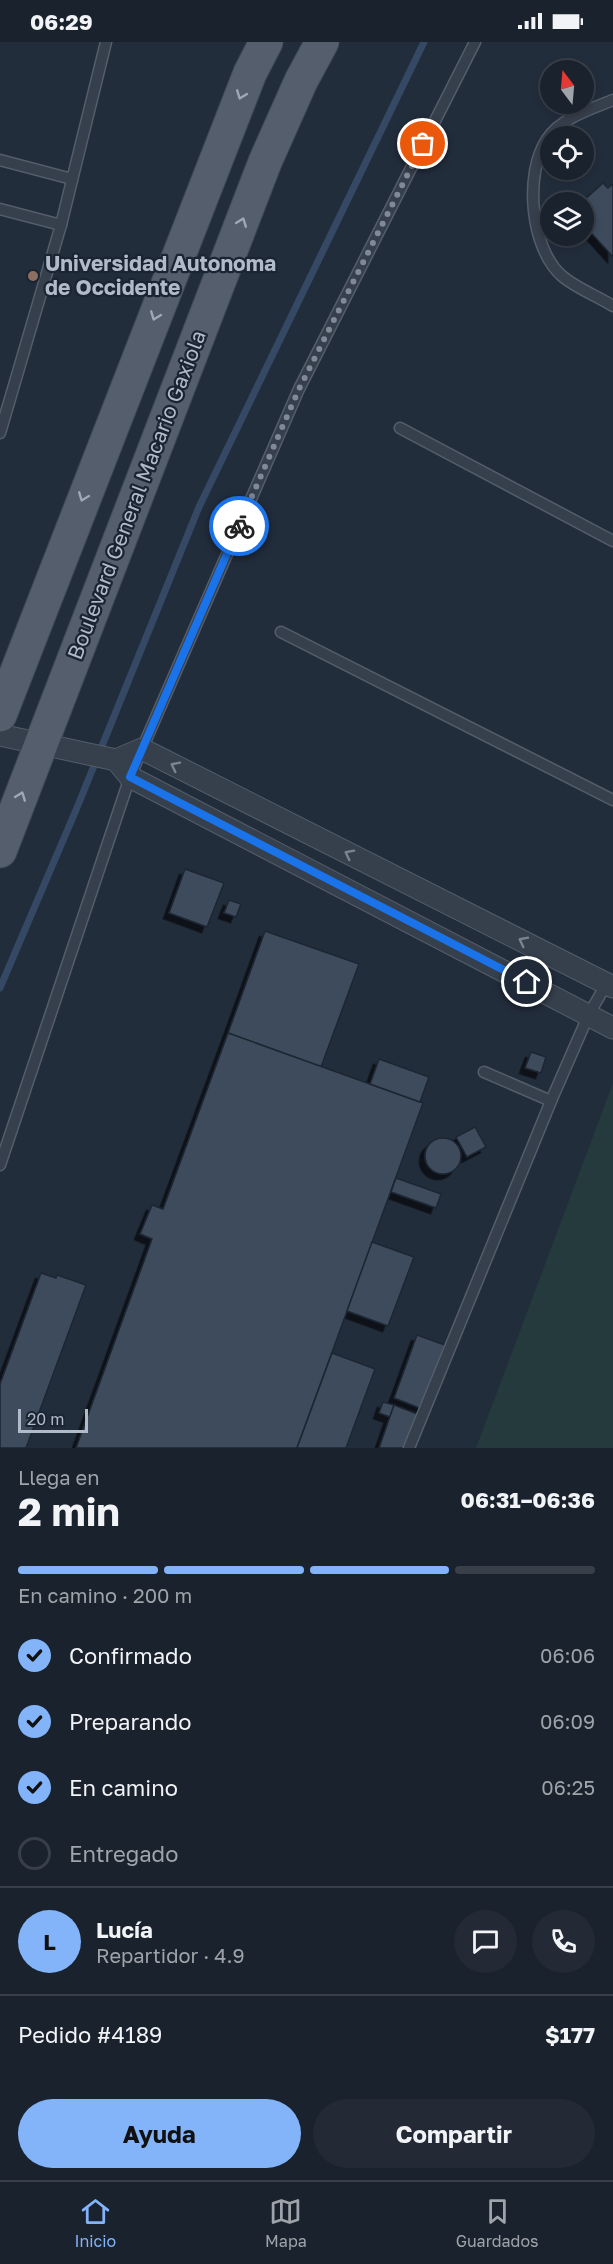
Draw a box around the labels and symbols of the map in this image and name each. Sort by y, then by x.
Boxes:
north arrow [540,60,594,114]
one-way arrow [236,89,249,100]
pin [397,118,448,169]
one-way arrow [235,218,247,229]
place label: Universidad Autonoma de Occidente [45,250,276,300]
marker: Universidad Autonoma de Occidente [26,269,40,283]
one-way arrow [149,310,162,320]
street label: Boulevard General Macario Gaxiola [61,326,211,663]
one-way arrow [78,491,90,502]
courier [209,496,269,556]
one-way arrow [171,762,181,773]
one-way arrow [14,792,26,803]
one-way arrow [345,849,356,861]
one-way arrow [519,937,530,948]
pin [501,956,552,1007]
scale bar [18,1406,88,1434]

